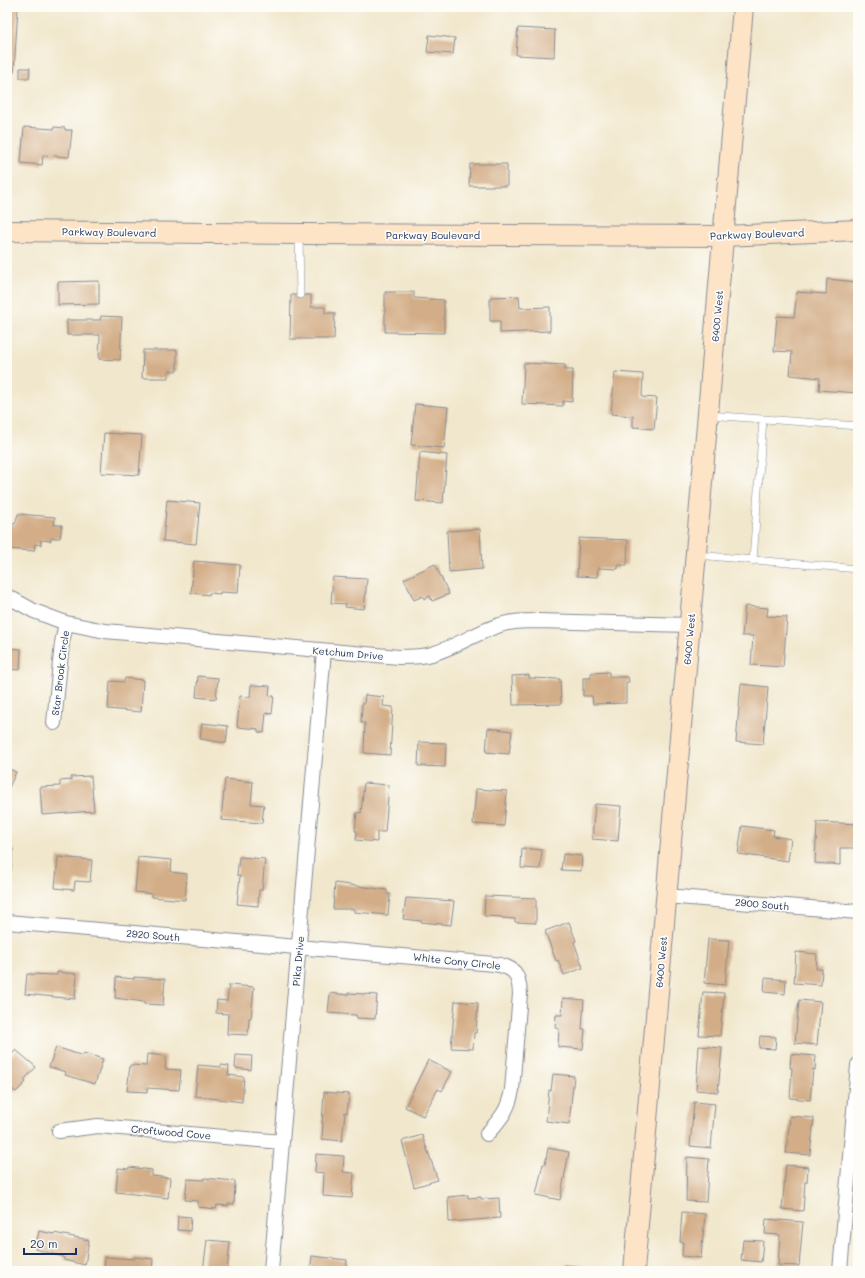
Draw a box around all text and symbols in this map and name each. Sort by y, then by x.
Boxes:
street label: Parkway Boulevard [62,224,156,240]
street label: Parkway Boulevard [710,225,804,243]
street label: Parkway Boulevard [386,228,480,242]
street label: 6400 West [708,290,726,342]
street label: 6400 West [680,613,698,665]
street label: Star Brook Circle [48,630,72,716]
street label: Ketchum Drive [312,643,384,663]
street label: 2900 South [734,895,790,913]
street label: 2920 South [126,926,181,944]
street label: Pika Drive [289,935,307,987]
street label: 6400 West [652,936,670,988]
street label: White Cony Circle [412,949,502,973]
street label: Croftwood Cove [130,1122,212,1142]
scale bar [24,1230,76,1256]
text: 20 m [30,1235,58,1251]

